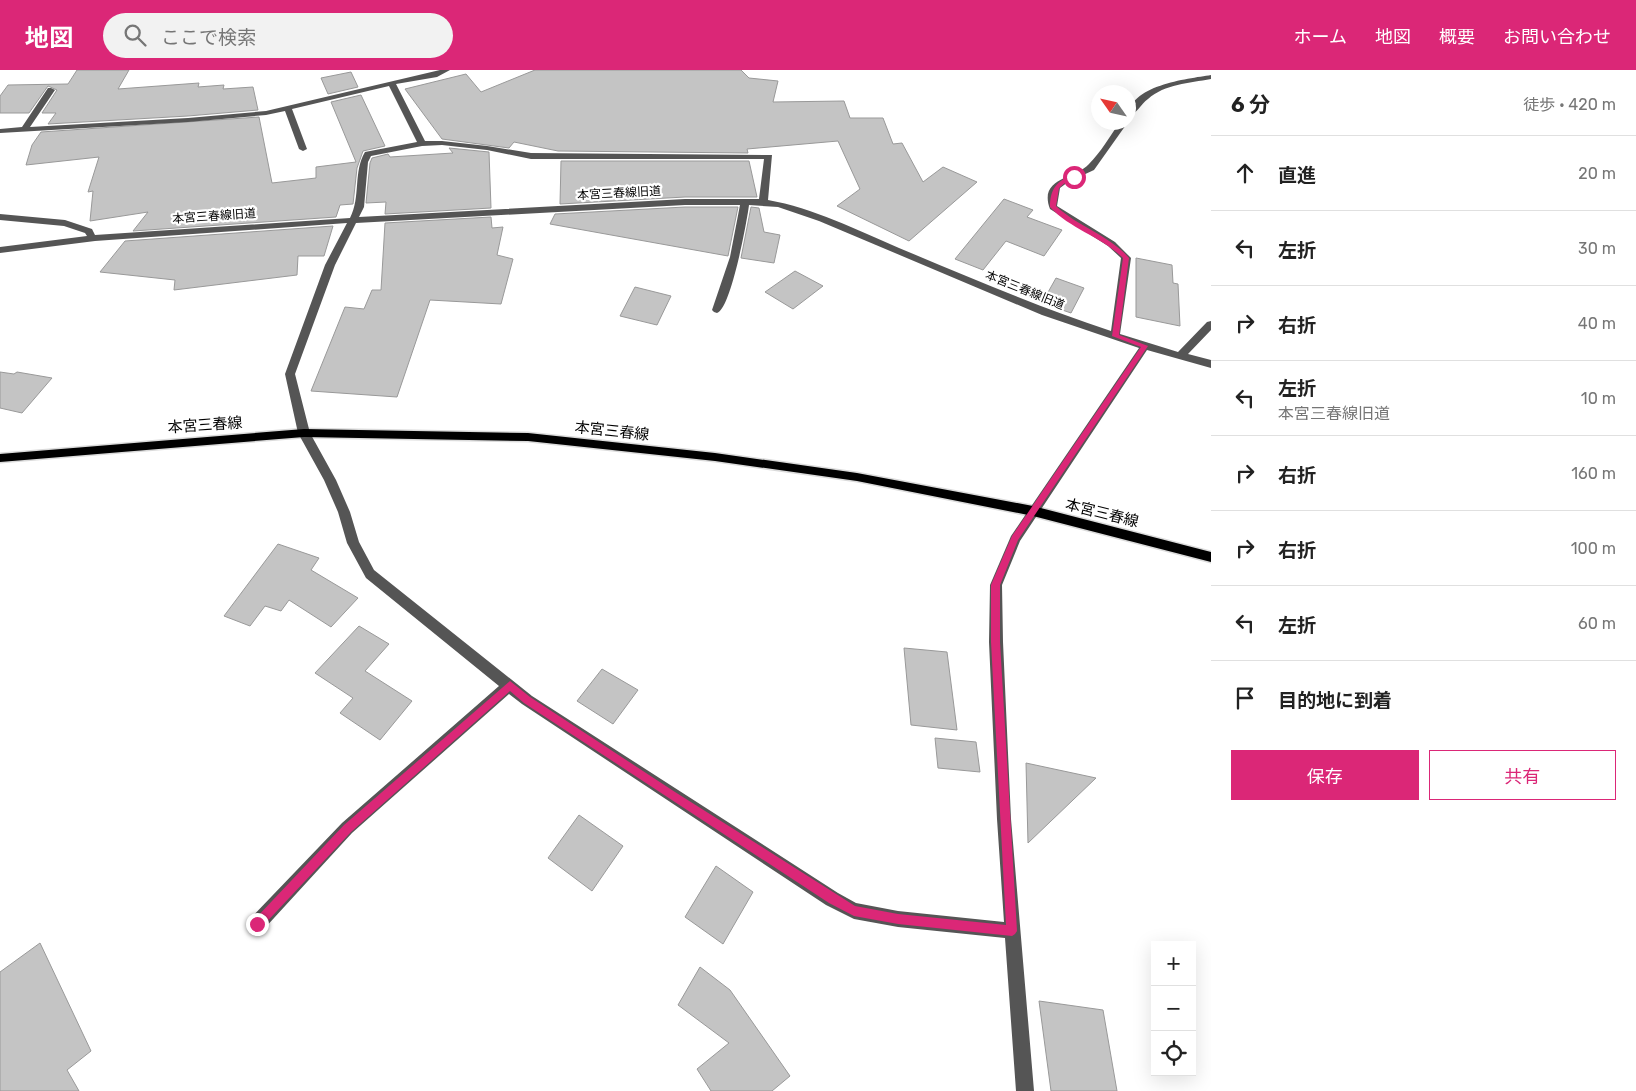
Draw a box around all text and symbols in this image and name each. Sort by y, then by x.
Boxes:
search box [103,13,453,58]
icon: search [121,21,149,49]
text: 地図 [25,24,73,52]
text: ここで検索 [161,26,256,49]
text: ホーム [1294,26,1347,48]
text: 地図 [1375,26,1411,48]
text: 概要 [1439,26,1475,48]
text: お問い合わせ [1503,26,1611,48]
north arrow [1091,85,1136,130]
text: 6 分 [1231,92,1270,117]
text: 徒歩 · 420 m [1523,95,1616,114]
icon: ahead [1231,159,1259,187]
text: 直進 [1278,164,1316,187]
text: 20 m [1578,164,1616,183]
route start [1063,166,1086,189]
street label: 本宮三春線旧道 [577,184,661,202]
street label: 本宮三春線旧道 [172,206,256,226]
icon: left [1231,234,1259,262]
text: 左折 [1278,239,1316,262]
text: 30 m [1578,239,1616,258]
street label: 本宮三春線旧道 [983,268,1067,312]
icon: right [1231,309,1259,337]
text: 右折 [1278,314,1316,337]
text: 40 m [1578,314,1616,333]
text: 左折 [1278,377,1316,400]
icon: left [1231,384,1259,412]
text: 10 m [1581,389,1616,408]
text: 本宮三春線旧道 [1278,404,1390,423]
street label: 本宮三春線 [167,413,243,437]
street label: 本宮三春線 [574,418,650,444]
icon: right [1231,459,1259,487]
text: 右折 [1278,464,1316,487]
text: 160 m [1571,464,1616,483]
street label: 本宮三春線 [1063,495,1141,531]
icon: right [1231,534,1259,562]
text: 右折 [1278,539,1316,562]
text: 100 m [1571,539,1616,558]
icon: left [1231,609,1259,637]
text: 左折 [1278,614,1316,637]
text: 60 m [1578,614,1616,633]
icon: arrive [1231,684,1259,712]
text: 目的地に到着 [1278,689,1392,712]
button: 保存 [1231,750,1419,800]
button: 共有 [1429,750,1616,800]
route end [246,913,269,936]
map controls [1151,941,1196,1076]
button: + [1151,941,1196,986]
button: − [1151,986,1196,1031]
button: locate [1151,1031,1196,1076]

